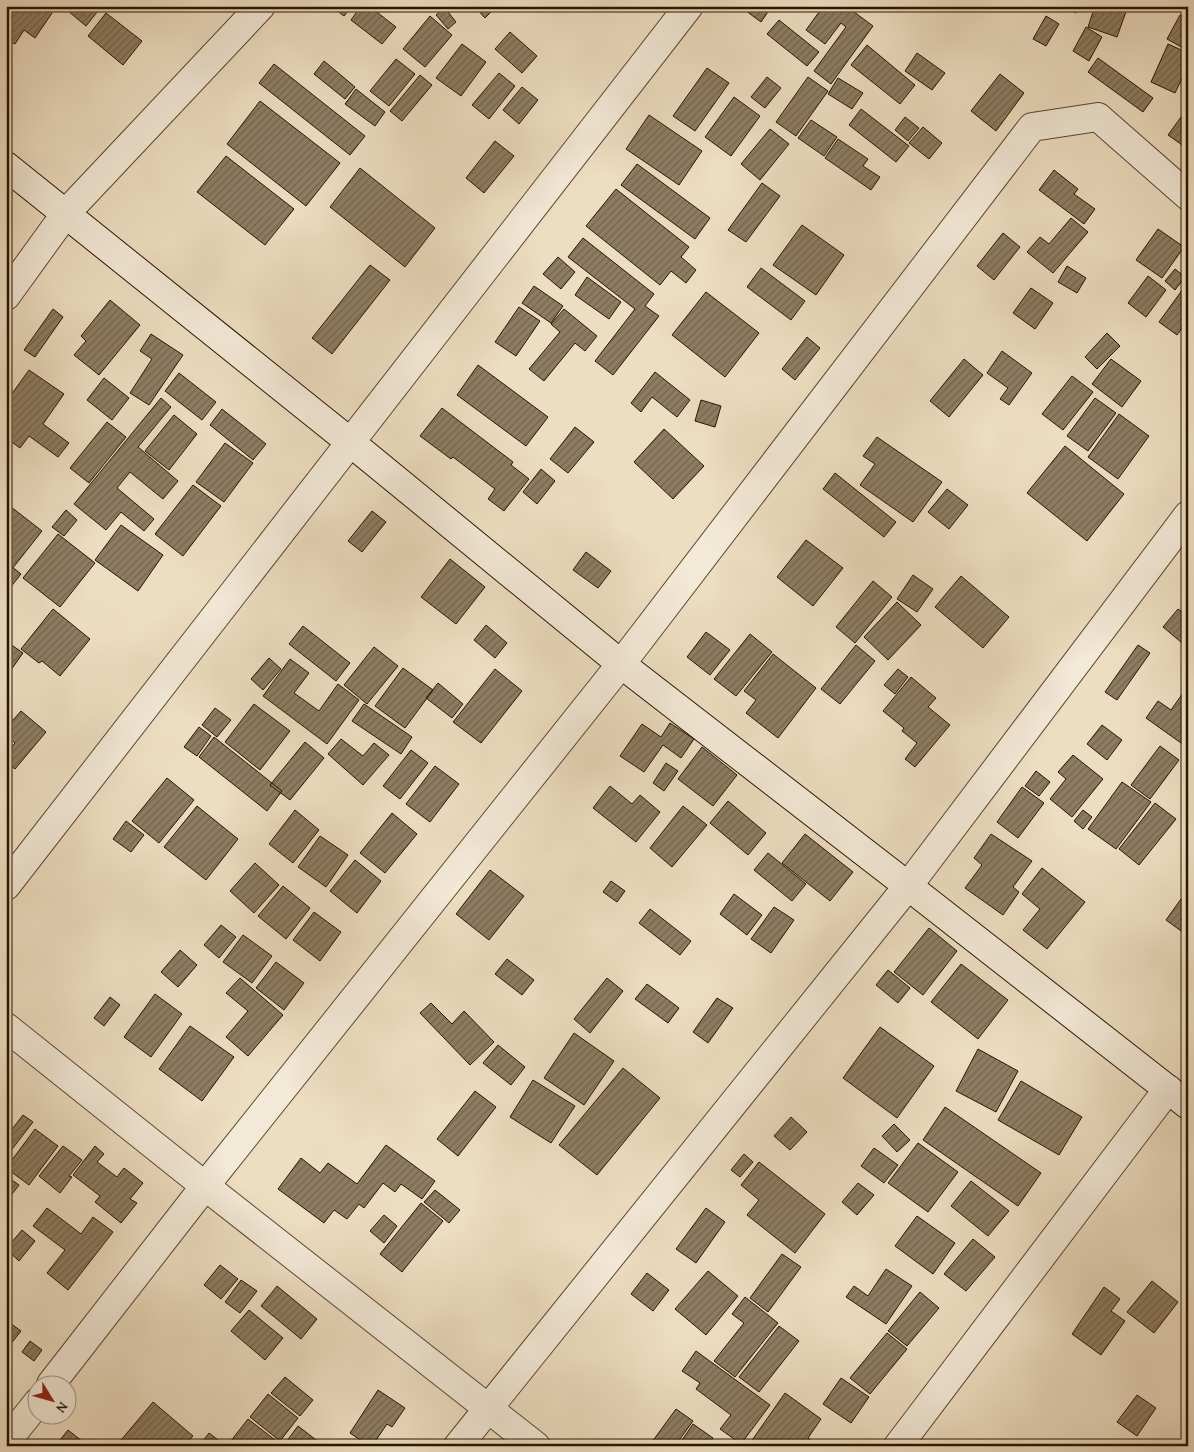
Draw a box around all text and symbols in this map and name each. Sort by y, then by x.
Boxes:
north arrow [28,1374,78,1424]
text: N [51,1398,73,1418]

